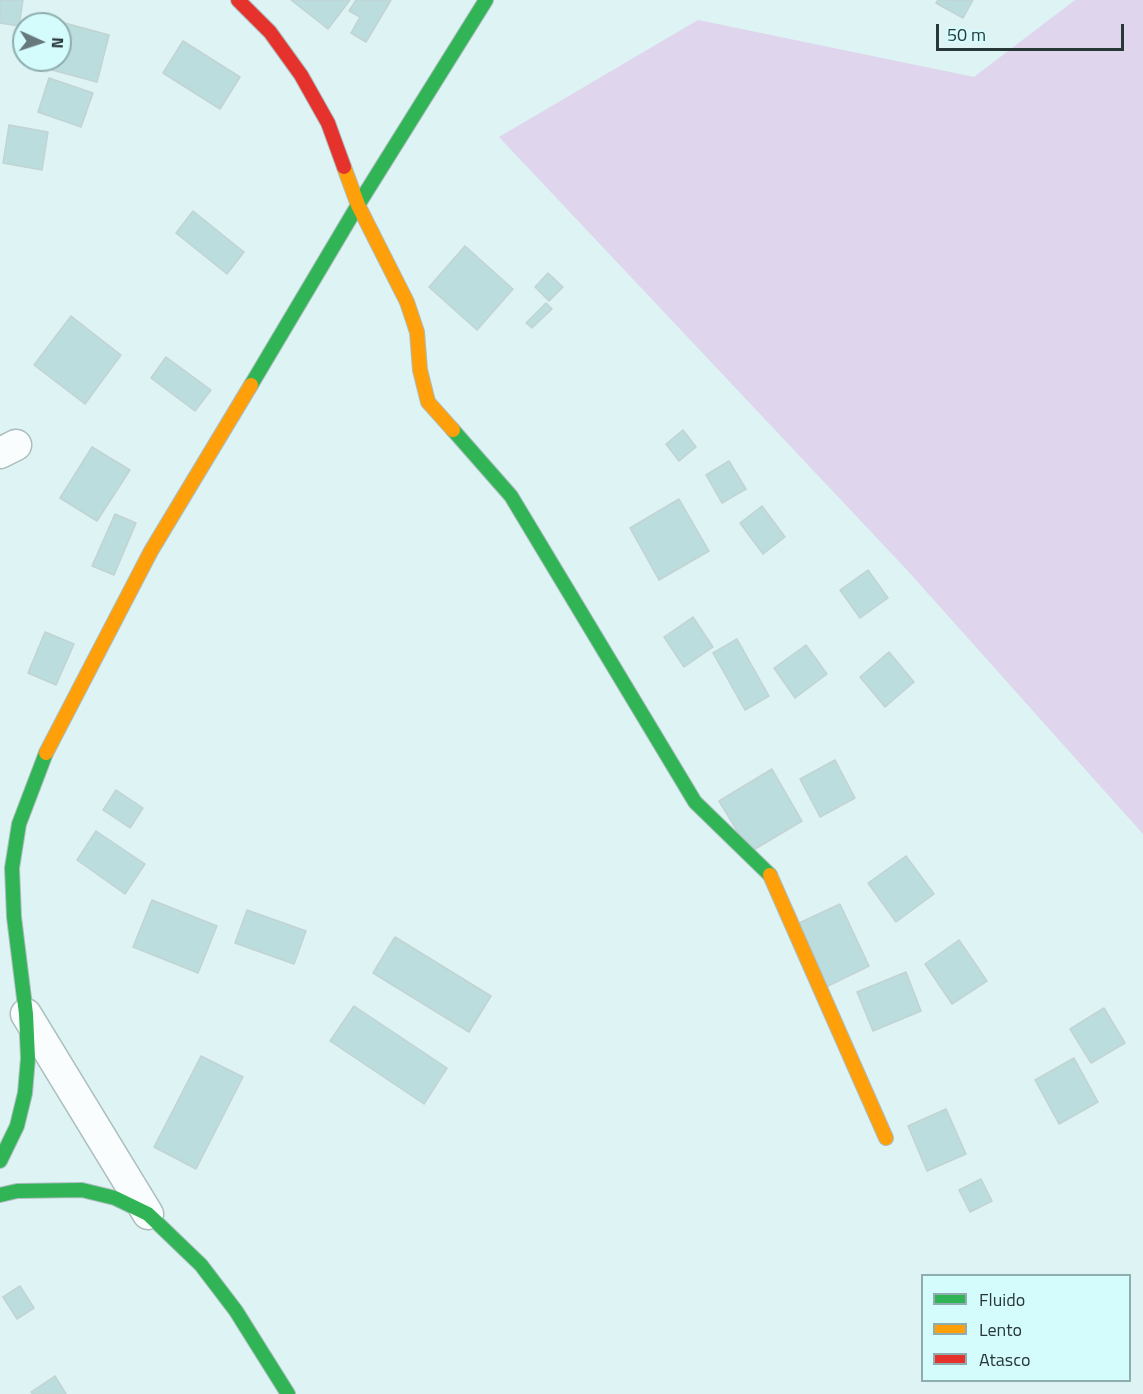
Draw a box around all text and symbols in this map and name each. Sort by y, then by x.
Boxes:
north arrow [12,12,72,72]
scale bar [939,12,1126,50]
text: 50 m [947,21,986,48]
text: N [46,37,70,49]
legend [921,1274,1131,1382]
text: Fluido [979,1286,1025,1313]
text: Lento [979,1316,1022,1343]
text: Atasco [979,1346,1030,1373]

